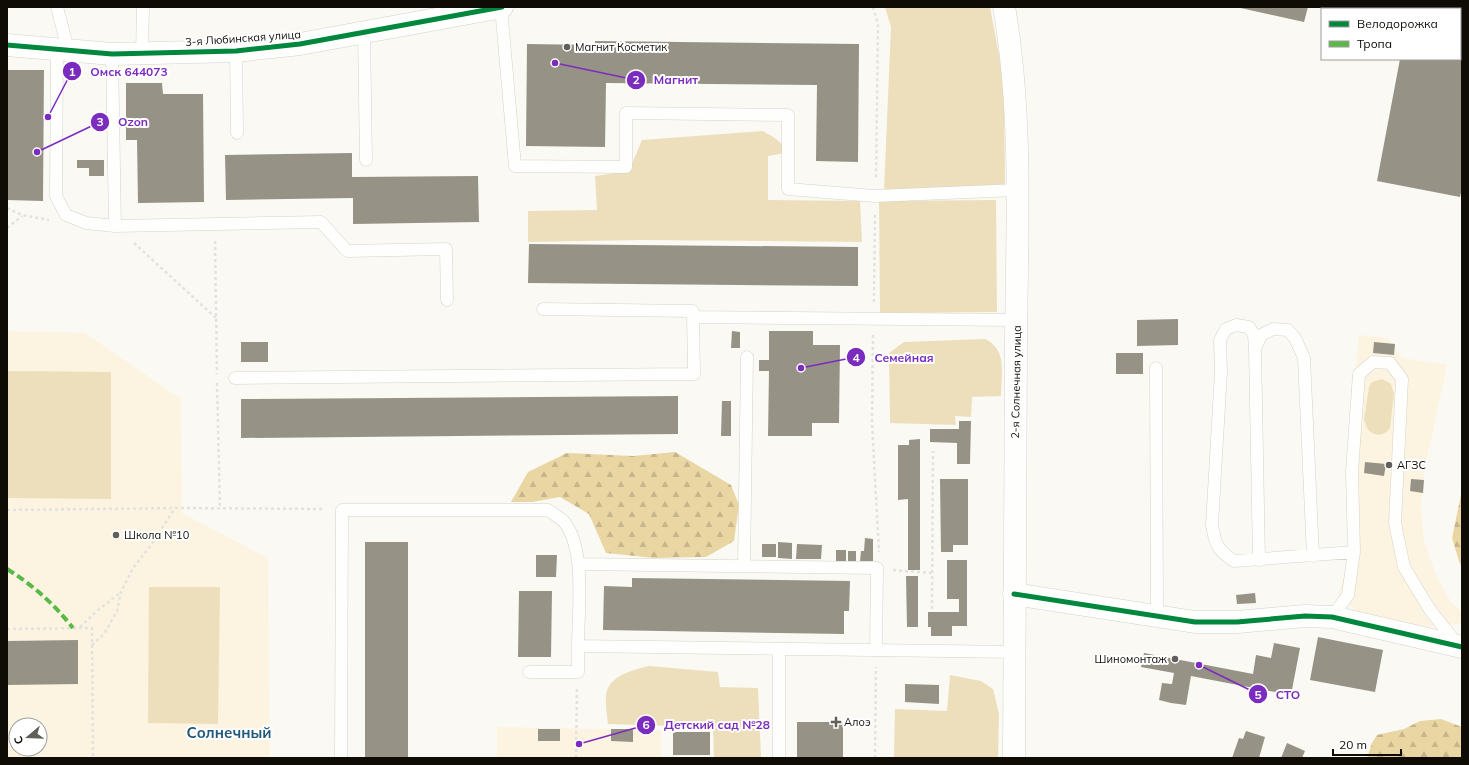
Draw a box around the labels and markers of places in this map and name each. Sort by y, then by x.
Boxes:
place label: Магнит Косметик [575,40,667,54]
marker: Магнит Косметик [562,42,572,52]
callout: Омск 644073 [62,59,176,83]
callout: Магнит [626,68,706,92]
callout: Ozon [90,110,156,134]
callout: Семейная [846,345,941,369]
place label: АГЗС [1397,458,1426,472]
marker: АГЗС [1384,460,1394,470]
place label: Школа №10 [124,528,190,542]
marker: Школа №10 [111,530,121,540]
place label: Шиномонтаж [1095,652,1167,666]
marker: Шиномонтаж [1170,654,1180,664]
callout: СТО [1248,682,1309,706]
callout: Детский сад №28 [636,713,778,737]
place label: Алоэ [844,715,871,729]
marker: Алоэ [831,717,841,727]

